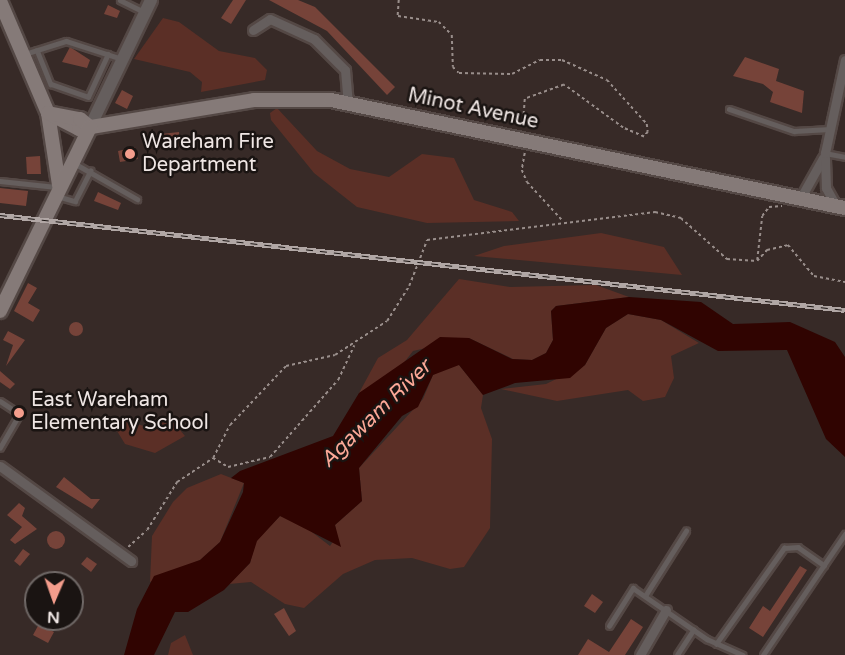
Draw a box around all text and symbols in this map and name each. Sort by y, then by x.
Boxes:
street label: Minot Avenue [406,83,540,135]
place label: Wareham Fire Department [142,130,274,177]
marker: Wareham Fire Department [123,147,137,161]
water label: Agawam River [315,355,437,473]
place label: East Wareham Elementary School [31,389,209,436]
marker: East Wareham Elementary School [12,406,26,420]
north arrow [24,571,84,631]
text: N [47,607,60,627]

